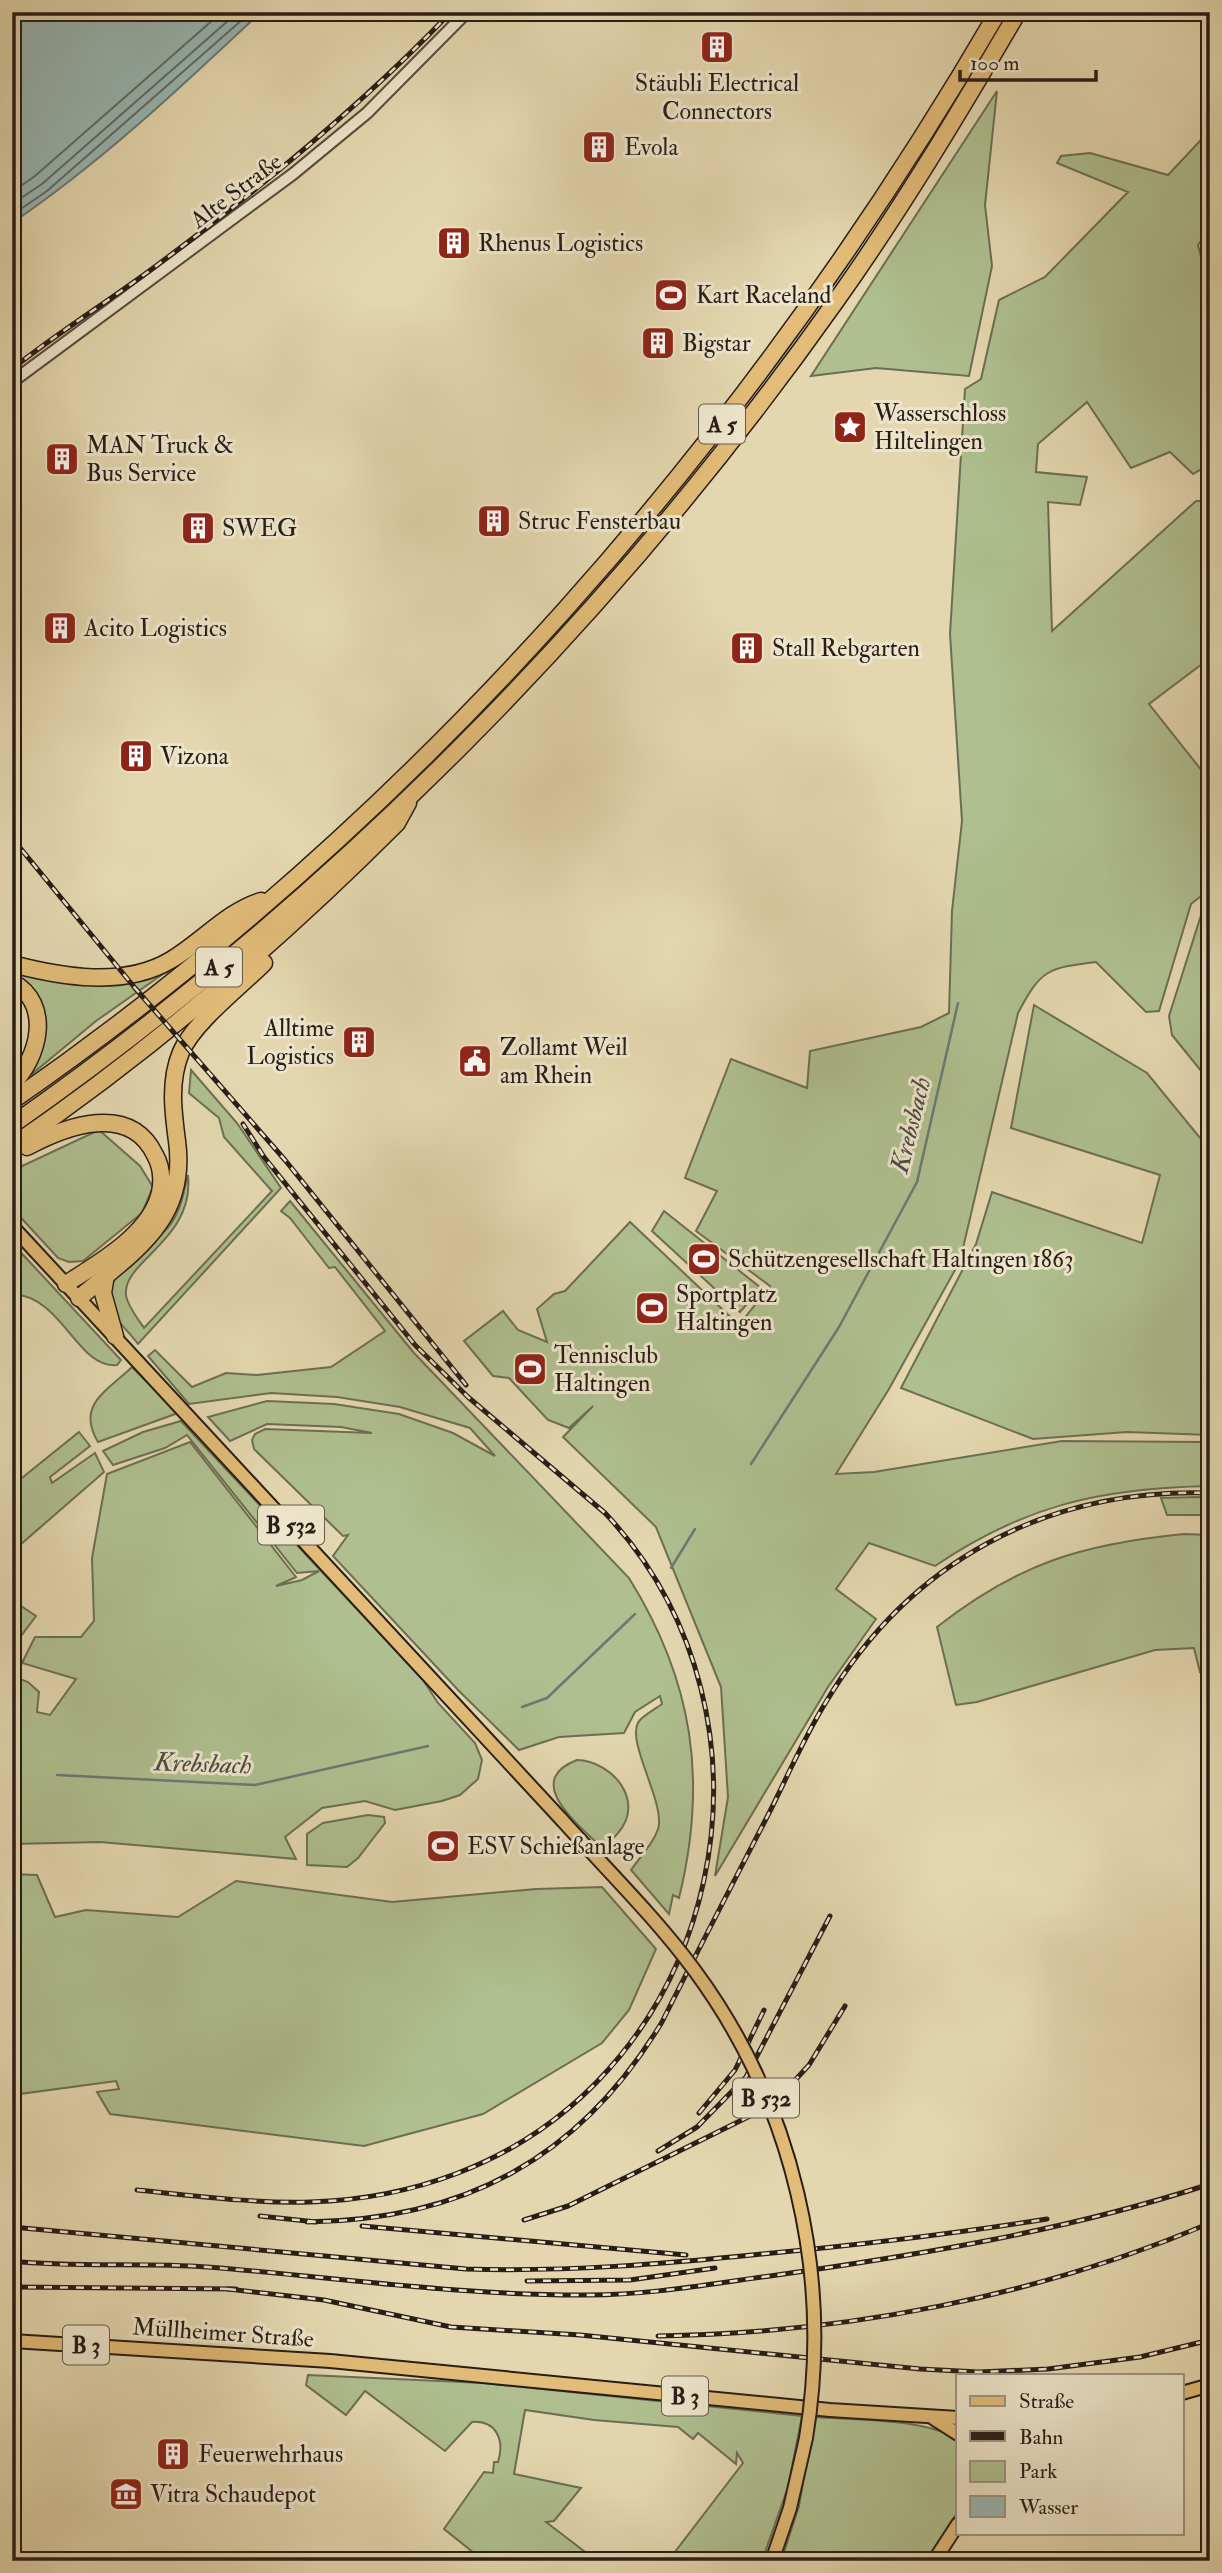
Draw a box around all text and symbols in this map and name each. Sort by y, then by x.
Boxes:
building icon: Stäubli Electrical Connectors [698,28,736,66]
scale bar [960,38,1096,82]
text: 100 m [970,50,1020,77]
place label: Stäubli Electrical Connectors [635,68,799,127]
building icon: Evola [580,128,618,166]
place label: Evola [624,132,680,163]
street label: Alte Straße [183,146,288,236]
building icon: Rhenus Logistics [435,224,473,262]
place label: Rhenus Logistics [478,228,643,259]
sports icon: Kart Raceland [652,276,690,314]
place label: Kart Raceland [696,280,831,311]
building icon: Bigstar [639,324,677,362]
place label: Bigstar [682,328,751,359]
place label: Wasserschloss Hiltelingen [873,398,1006,457]
road number: A 5 [699,404,745,444]
place icon: Wasserschloss Hiltelingen [831,408,869,446]
place label: MAN Truck & Bus Service [86,430,234,489]
building icon: MAN Truck & Bus Service [43,440,81,478]
building icon: Struc Fensterbau [475,502,513,540]
place label: Struc Fensterbau [518,506,681,537]
building icon: SWEG [179,509,217,547]
place label: SWEG [222,513,297,544]
building icon: Acito Logistics [41,609,79,647]
place label: Acito Logistics [83,613,227,644]
building icon: Stall Rebgarten [728,629,766,667]
place label: Stall Rebgarten [772,633,920,664]
building icon: Vizona [117,737,155,775]
place label: Vizona [160,741,230,772]
road number: A 5 [196,948,242,986]
place label: Alltime Logistics [247,1013,334,1072]
building icon: Alltime Logistics [340,1023,378,1061]
place label: Zollamt Weil am Rhein [500,1032,628,1091]
public building icon: Zollamt Weil am Rhein [456,1042,494,1080]
water label: Krebsbach [883,1074,938,1178]
sports icon: Schützengesellschaft Haltingen 1863 [685,1240,723,1278]
place label: Schützengesellschaft Haltingen 1863 [728,1244,1073,1275]
place label: Sportplatz Haltingen [676,1279,778,1338]
sports icon: Sportplatz Haltingen [633,1289,671,1327]
place label: Tennisclub Haltingen [554,1340,658,1399]
sports icon: Tennisclub Haltingen [511,1350,549,1388]
road number: B 532 [258,1506,324,1544]
water label: Krebsbach [152,1746,252,1782]
sports icon: ESV Schießanlage [424,1827,462,1865]
place label: ESV Schießanlage [467,1831,645,1862]
road number: B 532 [733,2078,799,2118]
street label: Müllheimer Straße [131,2311,315,2355]
road number: B 3 [63,2326,109,2364]
legend [956,2374,1184,2534]
road number: B 3 [662,2376,708,2416]
text: Straße [1019,2388,1074,2415]
text: Bahn [1019,2424,1063,2451]
building icon: Feuerwehrhaus [154,2435,192,2473]
place label: Feuerwehrhaus [198,2439,343,2470]
text: Park [1019,2458,1057,2485]
museum icon: Vitra Schaudepot [107,2475,145,2513]
place label: Vitra Schaudepot [150,2479,316,2510]
text: Wasser [1018,2494,1078,2521]

